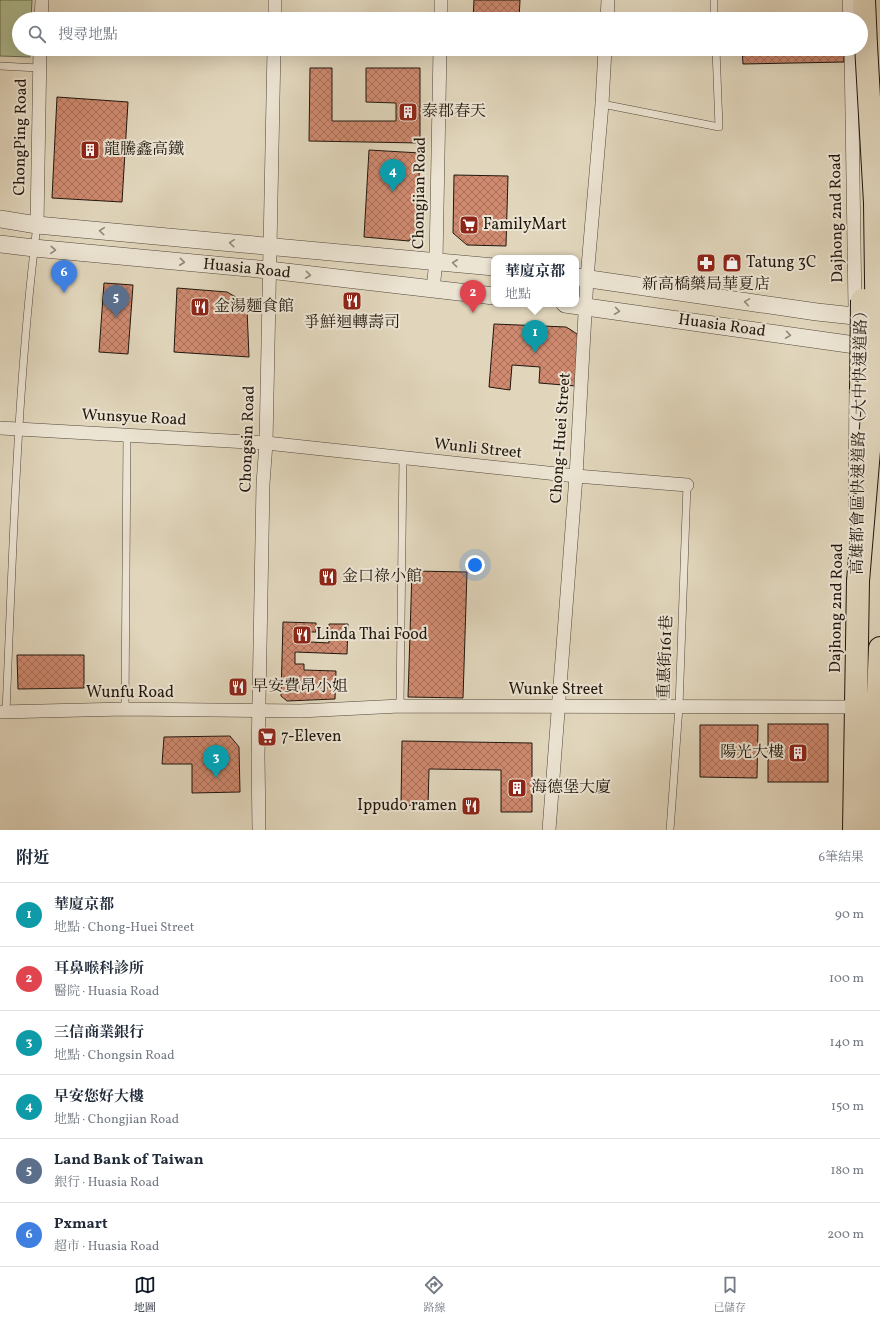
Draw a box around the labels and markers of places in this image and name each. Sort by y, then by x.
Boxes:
building icon: 泰郡春天 [397,101,419,123]
place label: 泰郡春天 [422,101,486,123]
building icon: 龍騰鑫高鐵 [79,139,101,161]
place label: 龍騰鑫高鐵 [104,139,184,161]
pin: 4 [380,159,406,192]
supermarket icon: FamilyMart [458,214,480,236]
place label: FamilyMart [483,214,567,236]
pharmacy icon: 新高橋藥局華夏店 [695,252,717,274]
shop icon: Tatung 3C [721,252,743,274]
place label: Tatung 3C [746,252,816,274]
pin: 6 [51,260,77,293]
place label: 新高橋藥局華夏店 [642,274,770,296]
pin: 2 [460,280,486,313]
pin: 5 [103,285,129,318]
restaurant icon: 爭鮮迴轉壽司 [341,290,363,312]
restaurant icon: 金湯麵食館 [189,296,211,318]
place label: 金湯麵食館 [214,296,294,318]
place label: 爭鮮迴轉壽司 [304,312,400,334]
pin: 1 [522,320,548,353]
restaurant icon: 金口祿小館 [317,566,339,588]
place label: 金口祿小館 [342,566,422,588]
restaurant icon: Linda Thai Food [291,624,313,646]
place label: Linda Thai Food [316,624,428,646]
restaurant icon: 早安費昂小姐 [227,676,249,698]
place label: 早安費昂小姐 [252,676,348,698]
supermarket icon: 7-Eleven [256,726,278,748]
place label: 7-Eleven [281,726,342,748]
place label: 陽光大樓 [720,742,784,764]
building icon: 陽光大樓 [787,742,809,764]
pin: 3 [203,745,229,778]
building icon: 海德堡大廈 [506,777,528,799]
place label: 海德堡大廈 [531,777,611,799]
place label: Ippudo ramen [357,795,457,817]
restaurant icon: Ippudo ramen [460,795,482,817]

